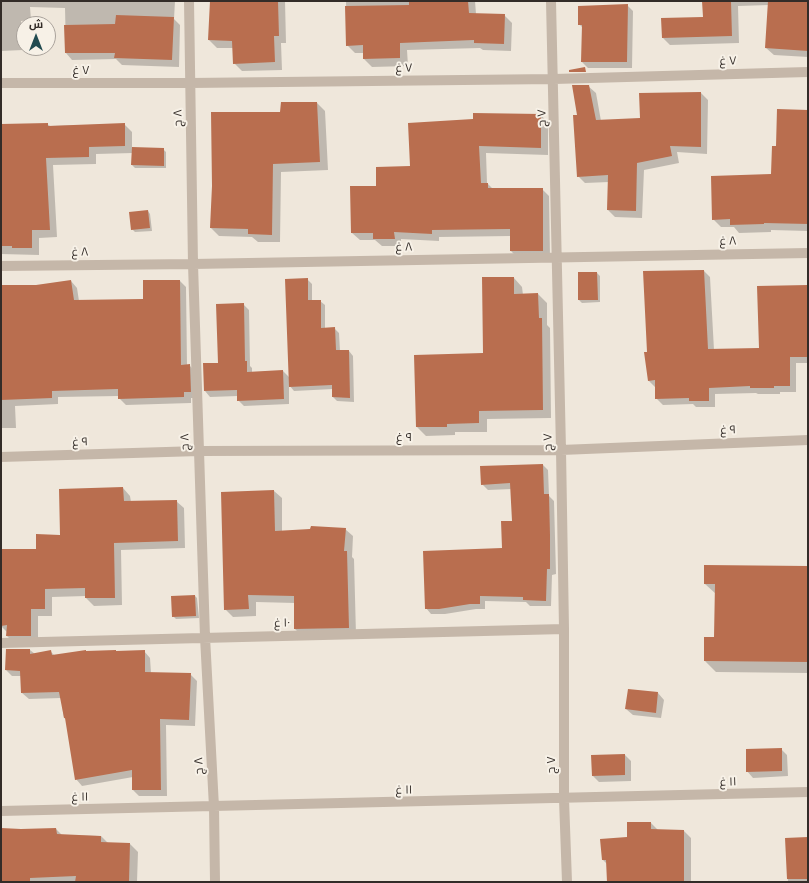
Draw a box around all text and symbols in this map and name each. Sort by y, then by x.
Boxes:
north arrow [16,16,56,56]
text: ش [29,18,43,31]
street label: ٧ غ [719,54,737,68]
street label: ٧ غ [395,61,413,75]
street label: ٧ غ [72,63,90,77]
street label: ٨ ج [171,109,185,127]
street label: ٧ ج [535,109,549,127]
street label: ٨ غ [719,234,737,248]
street label: ٨ غ [395,240,413,254]
street label: ٨ غ [71,245,89,259]
street label: ٩ غ [720,423,736,437]
street label: ٩ غ [396,430,412,444]
street label: ٨ ج [178,433,192,451]
street label: ٧ ج [541,433,555,451]
street label: ٩ غ [72,435,88,449]
street label: ١٠ غ [274,616,290,630]
street label: ٧ ج [544,756,558,774]
street label: ٨ ج [191,757,207,775]
street label: ١١ غ [719,775,737,789]
street label: ١١ غ [395,783,413,797]
street label: ١١ غ [71,790,89,804]

